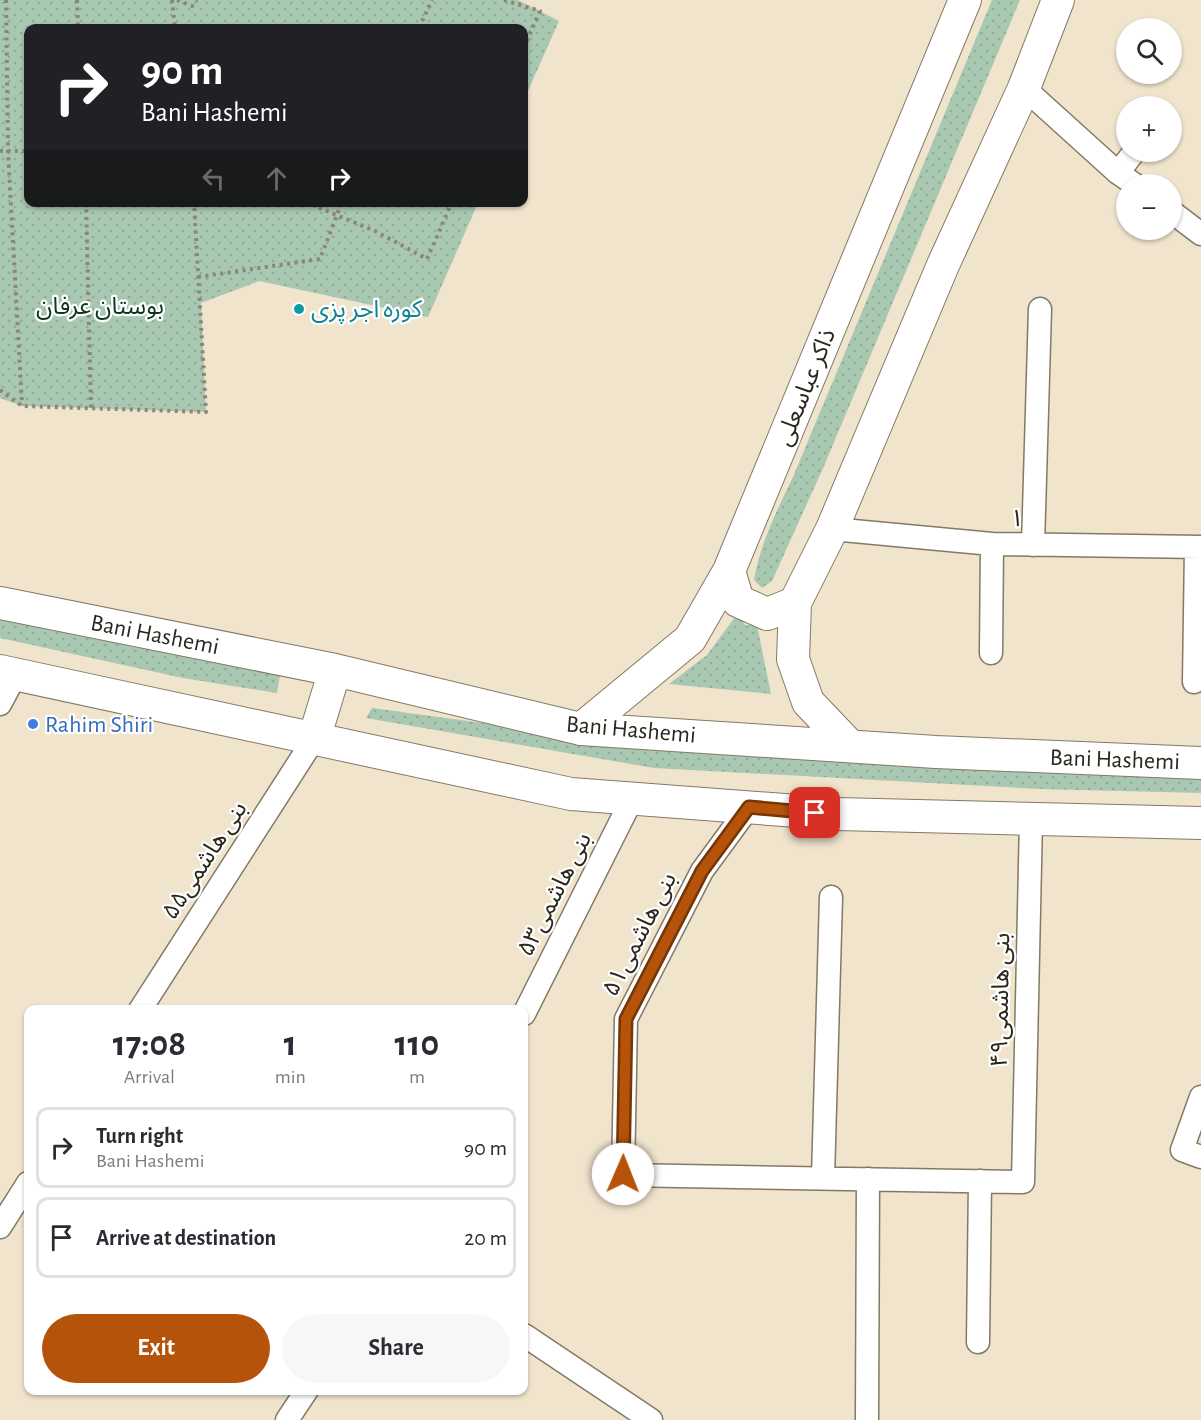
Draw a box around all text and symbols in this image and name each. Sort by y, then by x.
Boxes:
map controls [1116,18,1182,240]
button: search [1116,18,1182,84]
icon: right [42,48,120,126]
text: 90 m [141,50,223,92]
button: + [1116,96,1182,162]
text: Bani Hashemi [141,99,288,126]
icon: left [197,162,230,195]
icon: ahead [260,162,293,195]
icon: right [323,162,356,195]
button: − [1116,174,1182,240]
park label: بوستان عرفان [36,295,164,320]
place label: کوره اجر پزی [311,298,423,324]
marker: کوره اجر پزی [292,302,306,316]
street label: ذاکر عباسعلی [772,325,841,450]
street label: ۱ [1010,507,1024,531]
street label: Bani Hashemi [89,611,221,659]
street label: Bani Hashemi [565,712,697,748]
place label: Rahim Shiri [45,713,153,737]
marker: Rahim Shiri [26,717,40,731]
street label: Bani Hashemi [1049,746,1181,774]
pin [789,787,840,838]
icon: arrive [798,796,831,829]
street label: بنی هاشمی۵۵ [158,797,252,924]
street label: بنی هاشمی۵۳ [514,829,596,960]
street label: بنی هاشمی۵۱ [599,869,681,1000]
street label: بنی هاشمی۴۹ [988,932,1014,1068]
text: 17:08 [113,1026,186,1062]
text: 1 [284,1026,297,1062]
text: 110 [395,1026,439,1062]
text: Arrival [124,1067,175,1087]
text: min [275,1067,306,1087]
text: m [409,1067,425,1087]
text: Turn right [96,1125,183,1147]
icon: right [45,1131,78,1164]
text: 90 m [464,1137,507,1159]
position arrow [591,1142,655,1206]
text: Bani Hashemi [96,1151,205,1171]
icon: arrive [45,1221,78,1254]
text: Arrive at destination [96,1227,276,1249]
text: 20 m [464,1227,507,1249]
button: Exit [42,1314,270,1383]
button: Share [282,1314,510,1383]

